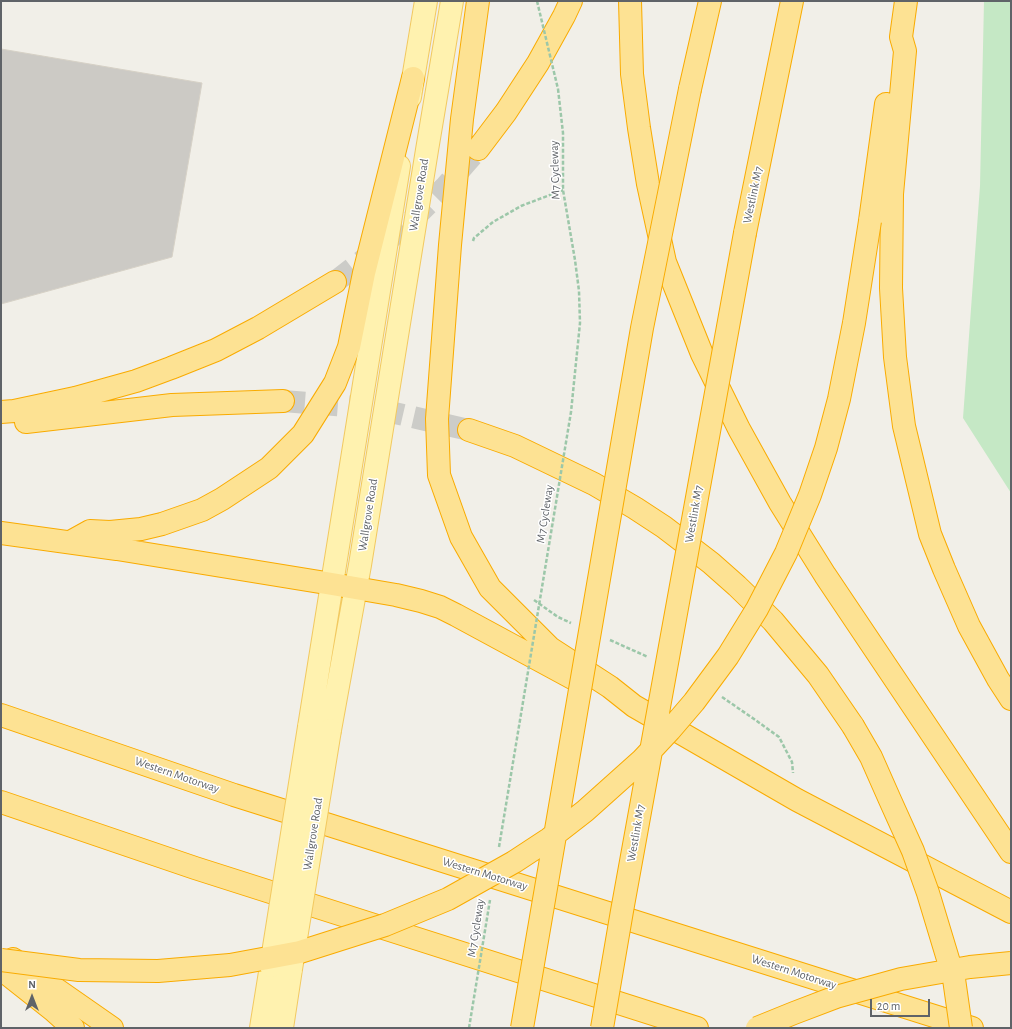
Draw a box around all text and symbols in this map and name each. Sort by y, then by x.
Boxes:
street label: M7 Cycleway [547,140,563,200]
street label: Wallgrove Road [406,158,432,232]
street label: Westlink M7 [740,165,766,225]
street label: Wallgrove Road [355,478,381,552]
street label: M7 Cycleway [533,484,557,544]
street label: Westlink M7 [682,484,706,544]
street label: Western Motorway [133,754,221,796]
street label: Wallgrove Road [300,797,326,871]
street label: Westlink M7 [624,803,648,863]
street label: Western Motorway [441,854,529,894]
street label: M7 Cycleway [464,898,488,958]
street label: Western Motorway [750,951,838,993]
north arrow [12,977,52,1017]
text: N [28,979,36,990]
scale bar [872,991,932,1017]
text: 20 m [877,1000,900,1012]

